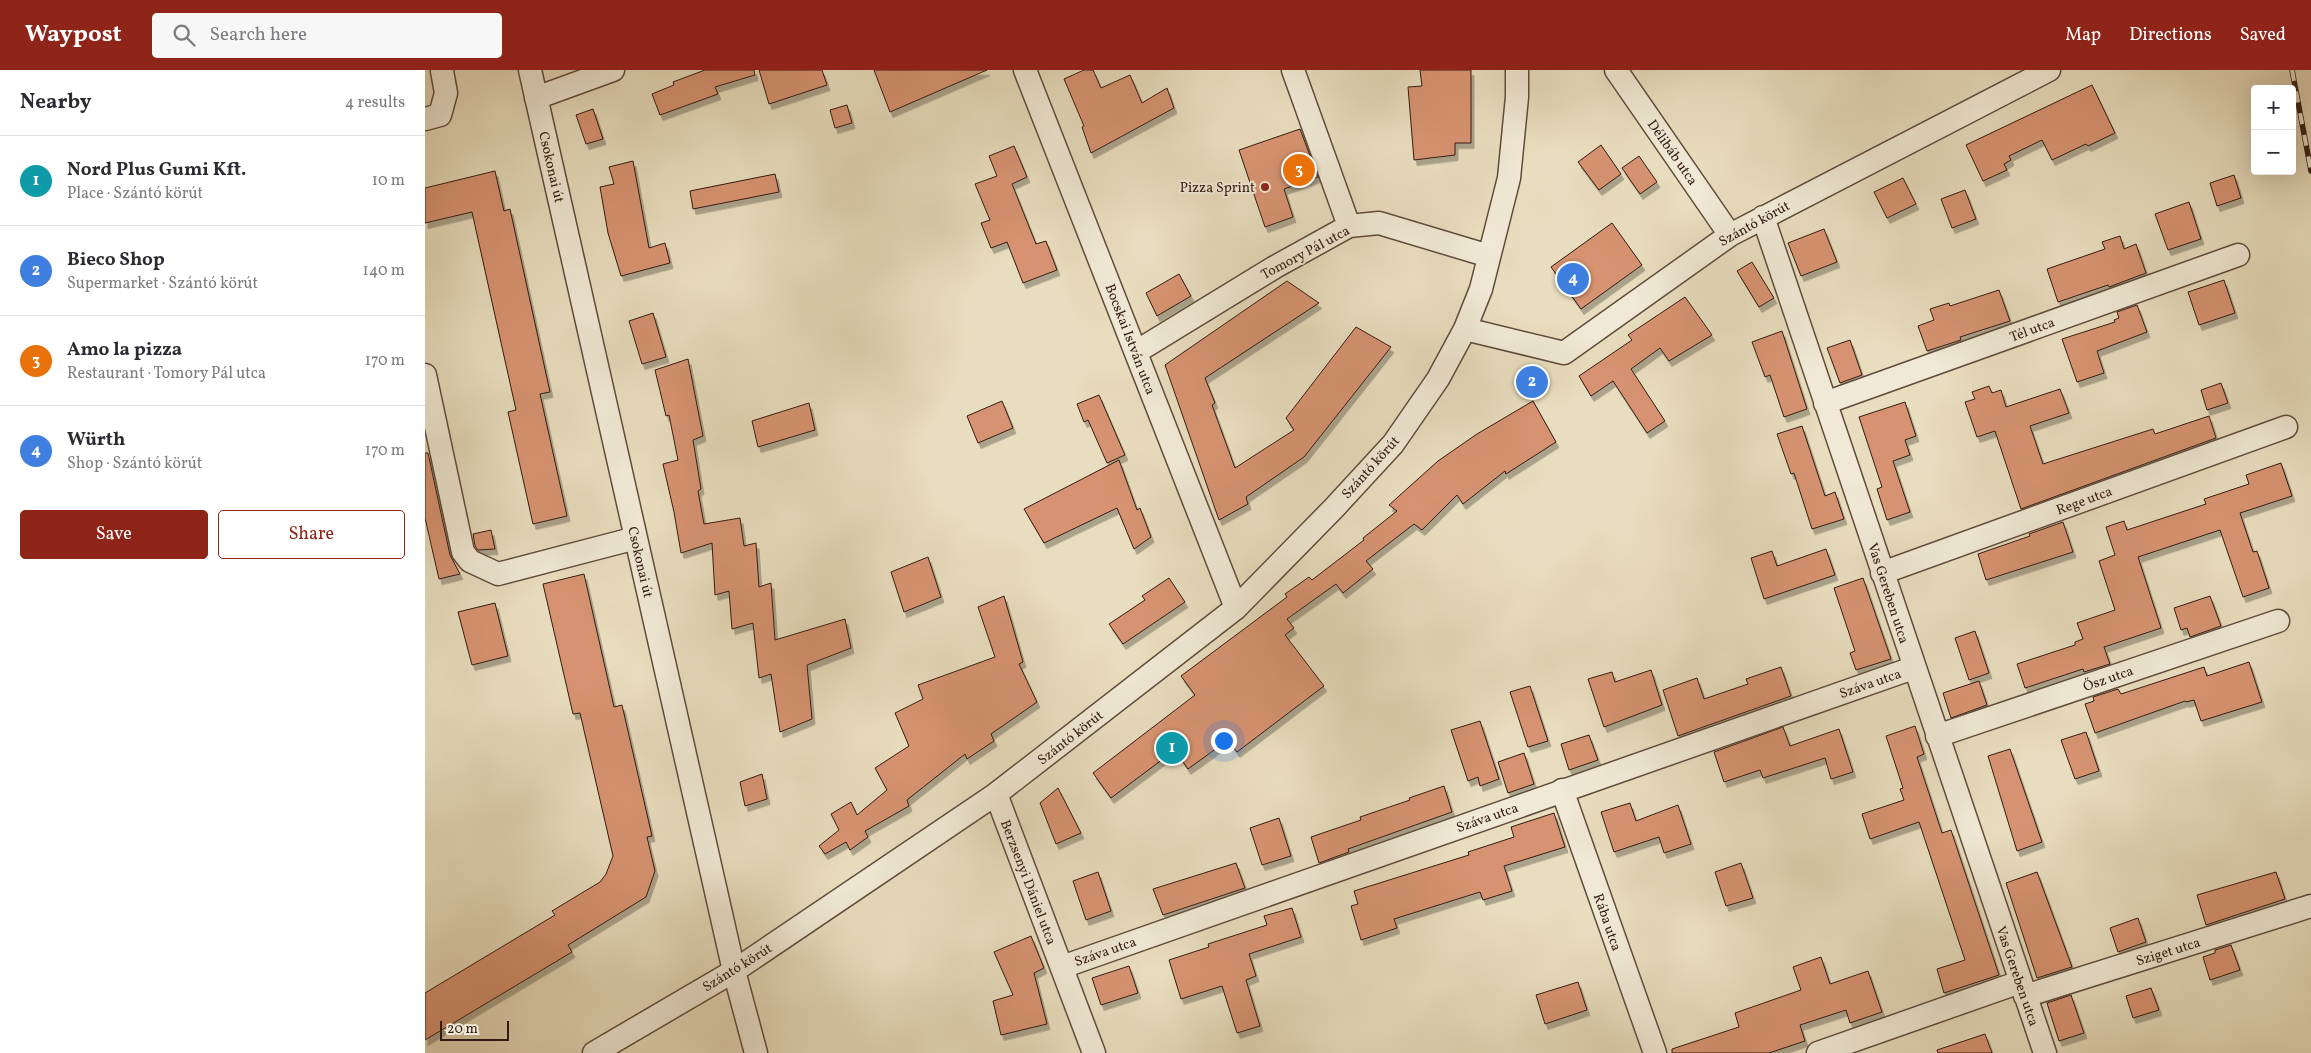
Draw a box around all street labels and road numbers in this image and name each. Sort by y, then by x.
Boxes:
street label: Délibáb utca [1642,116,1701,190]
street label: Csokonai út [533,130,568,205]
street label: Szántó körút [1716,197,1794,252]
street label: Tomory Pál utca [1258,222,1354,285]
street label: Bocskai István utca [1100,281,1159,398]
street label: Tél utca [2007,314,2058,347]
street label: Szántó körút [1338,432,1405,504]
street label: Rege utca [2054,482,2115,520]
street label: Csokonai út [622,525,657,600]
street label: Vas Gereben utca [1862,541,1913,646]
street label: Ősz utca [2081,661,2136,697]
street label: Száva utca [1837,665,1904,704]
street label: Szántó körút [1034,706,1108,770]
street label: Száva utca [1454,799,1521,838]
street label: Berzsenyi Dániel utca [995,817,1060,948]
street label: Rába utca [1588,891,1625,954]
street label: Vas Gereben utca [1991,924,2043,1029]
street label: Száva utca [1072,933,1139,972]
street label: Sziget utca [2134,934,2203,971]
street label: Szántó körút [699,939,776,997]

